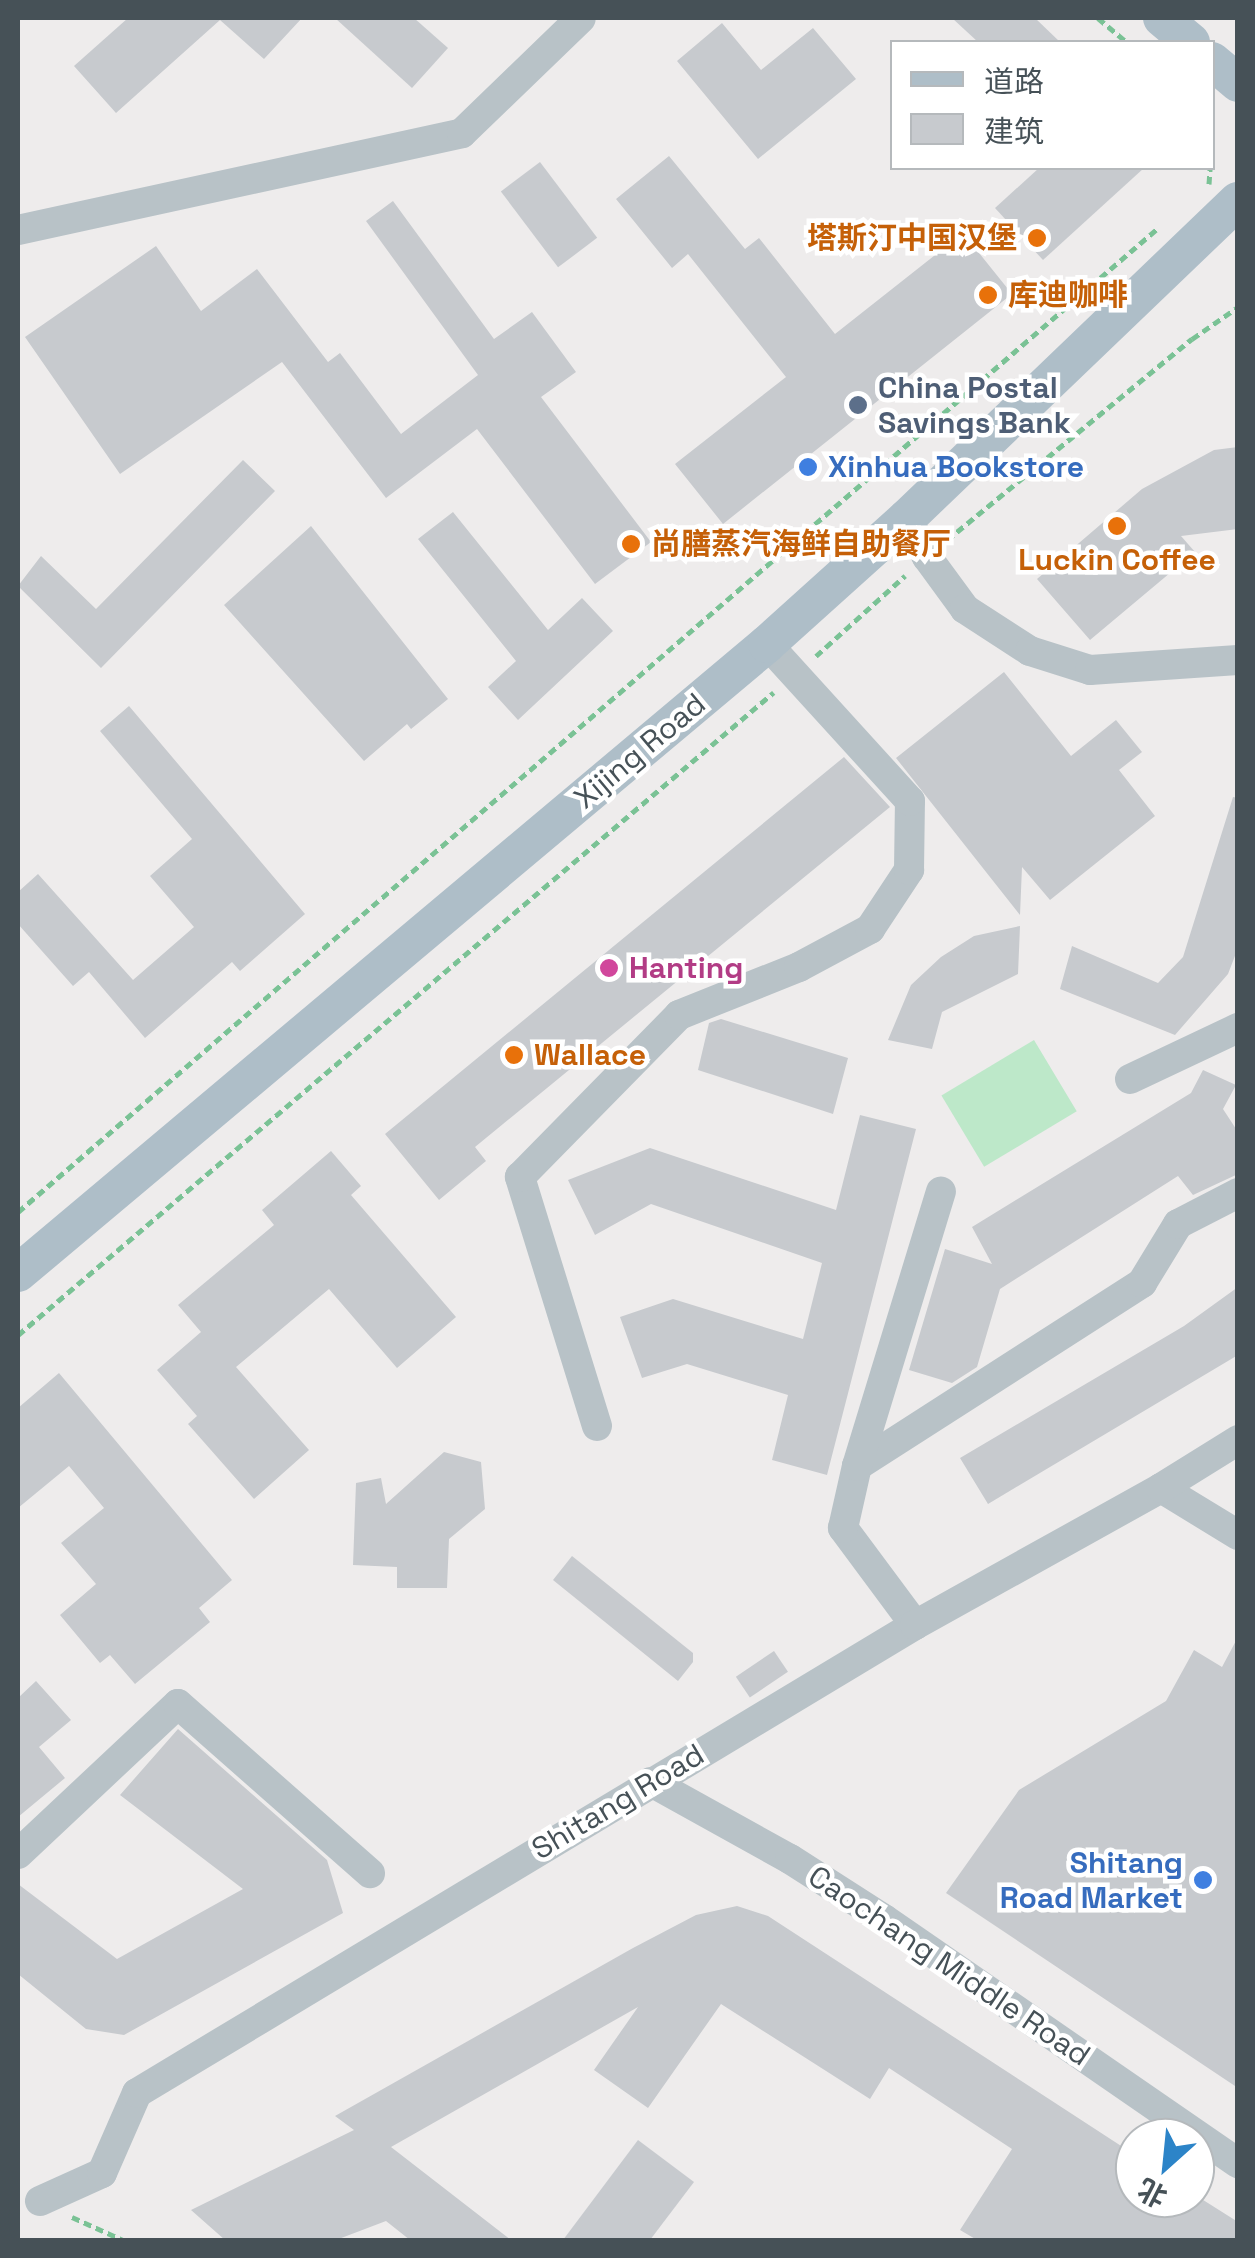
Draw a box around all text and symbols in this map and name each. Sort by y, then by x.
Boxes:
legend [890,40,1215,170]
text: 道路 [984,62,1044,101]
text: 建筑 [984,112,1044,151]
place label: 塔斯汀中国汉堡 [807,220,1017,256]
marker: 塔斯汀中国汉堡 [1026,227,1048,249]
place label: 库迪咖啡 [1008,277,1128,313]
marker: 库迪咖啡 [977,284,999,306]
place label: China Postal Savings Bank [878,370,1071,440]
marker: China Postal Savings Bank [847,394,869,416]
place label: Xinhua Bookstore [828,449,1084,485]
marker: Xinhua Bookstore [797,456,819,478]
marker: Luckin Coffee [1106,515,1128,537]
place label: 尚膳蒸汽海鲜自助餐厅 [651,526,951,562]
marker: 尚膳蒸汽海鲜自助餐厅 [620,533,642,555]
place label: Luckin Coffee [1018,542,1216,578]
street label: Xijing Road [567,686,713,816]
place label: Hanting [629,950,743,986]
marker: Hanting [598,957,620,979]
place label: Wallace [534,1037,646,1073]
marker: Wallace [503,1044,525,1066]
street label: Shitang Road [526,1737,710,1867]
place label: Shitang Road Market [1000,1845,1183,1916]
street label: Caochang Middle Road [801,1858,1097,2074]
marker: Shitang Road Market [1192,1869,1214,1891]
north arrow [1115,2118,1215,2218]
text: 北 [1132,2171,1173,2215]

